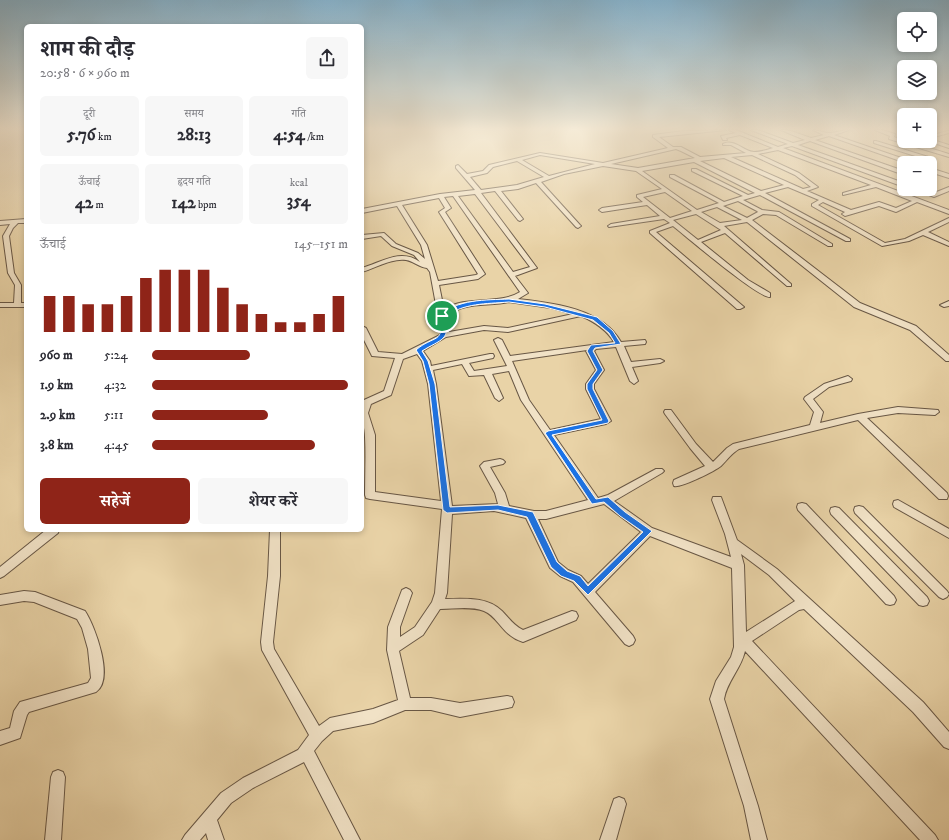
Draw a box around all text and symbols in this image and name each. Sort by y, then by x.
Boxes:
map controls [897,12,937,196]
button: locate [897,12,937,52]
text: शाम की दौड़ [40,36,134,63]
button: share [306,37,348,79]
button: layers [897,60,937,100]
text: 20:58 · 6 × 960 m [40,65,130,81]
text: दूरी [83,107,95,121]
text: समय [184,107,204,121]
text: गति [291,107,306,121]
button: + [897,108,937,148]
text: 5.76 [67,124,96,146]
text: 28:13 [177,124,211,146]
text: 4:54 [273,124,305,146]
text: km [96,130,112,144]
text: /km [305,130,324,144]
button: − [897,156,937,196]
text: ऊँचाई [78,175,100,189]
text: हृदय गति [177,175,211,189]
text: kcal [290,176,308,190]
text: 354 [287,190,311,212]
text: 42 [75,192,93,214]
text: 142 [171,192,196,214]
text: m [93,198,104,212]
text: bpm [196,198,217,212]
text: ऊँचाई [40,236,66,252]
text: 145–151 m [294,236,348,252]
pin [425,299,459,333]
icon: arrive [431,305,453,327]
text: 960 m [40,347,73,363]
text: 5:24 [104,347,128,363]
text: 1.9 km [40,377,73,393]
text: 4:32 [104,377,126,393]
text: 2.9 km [40,407,75,423]
text: 5:11 [104,407,123,423]
text: 3.8 km [40,437,73,453]
text: 4:45 [104,437,129,453]
button: सहेजें [40,478,190,524]
button: शेयर करें [198,478,348,524]

